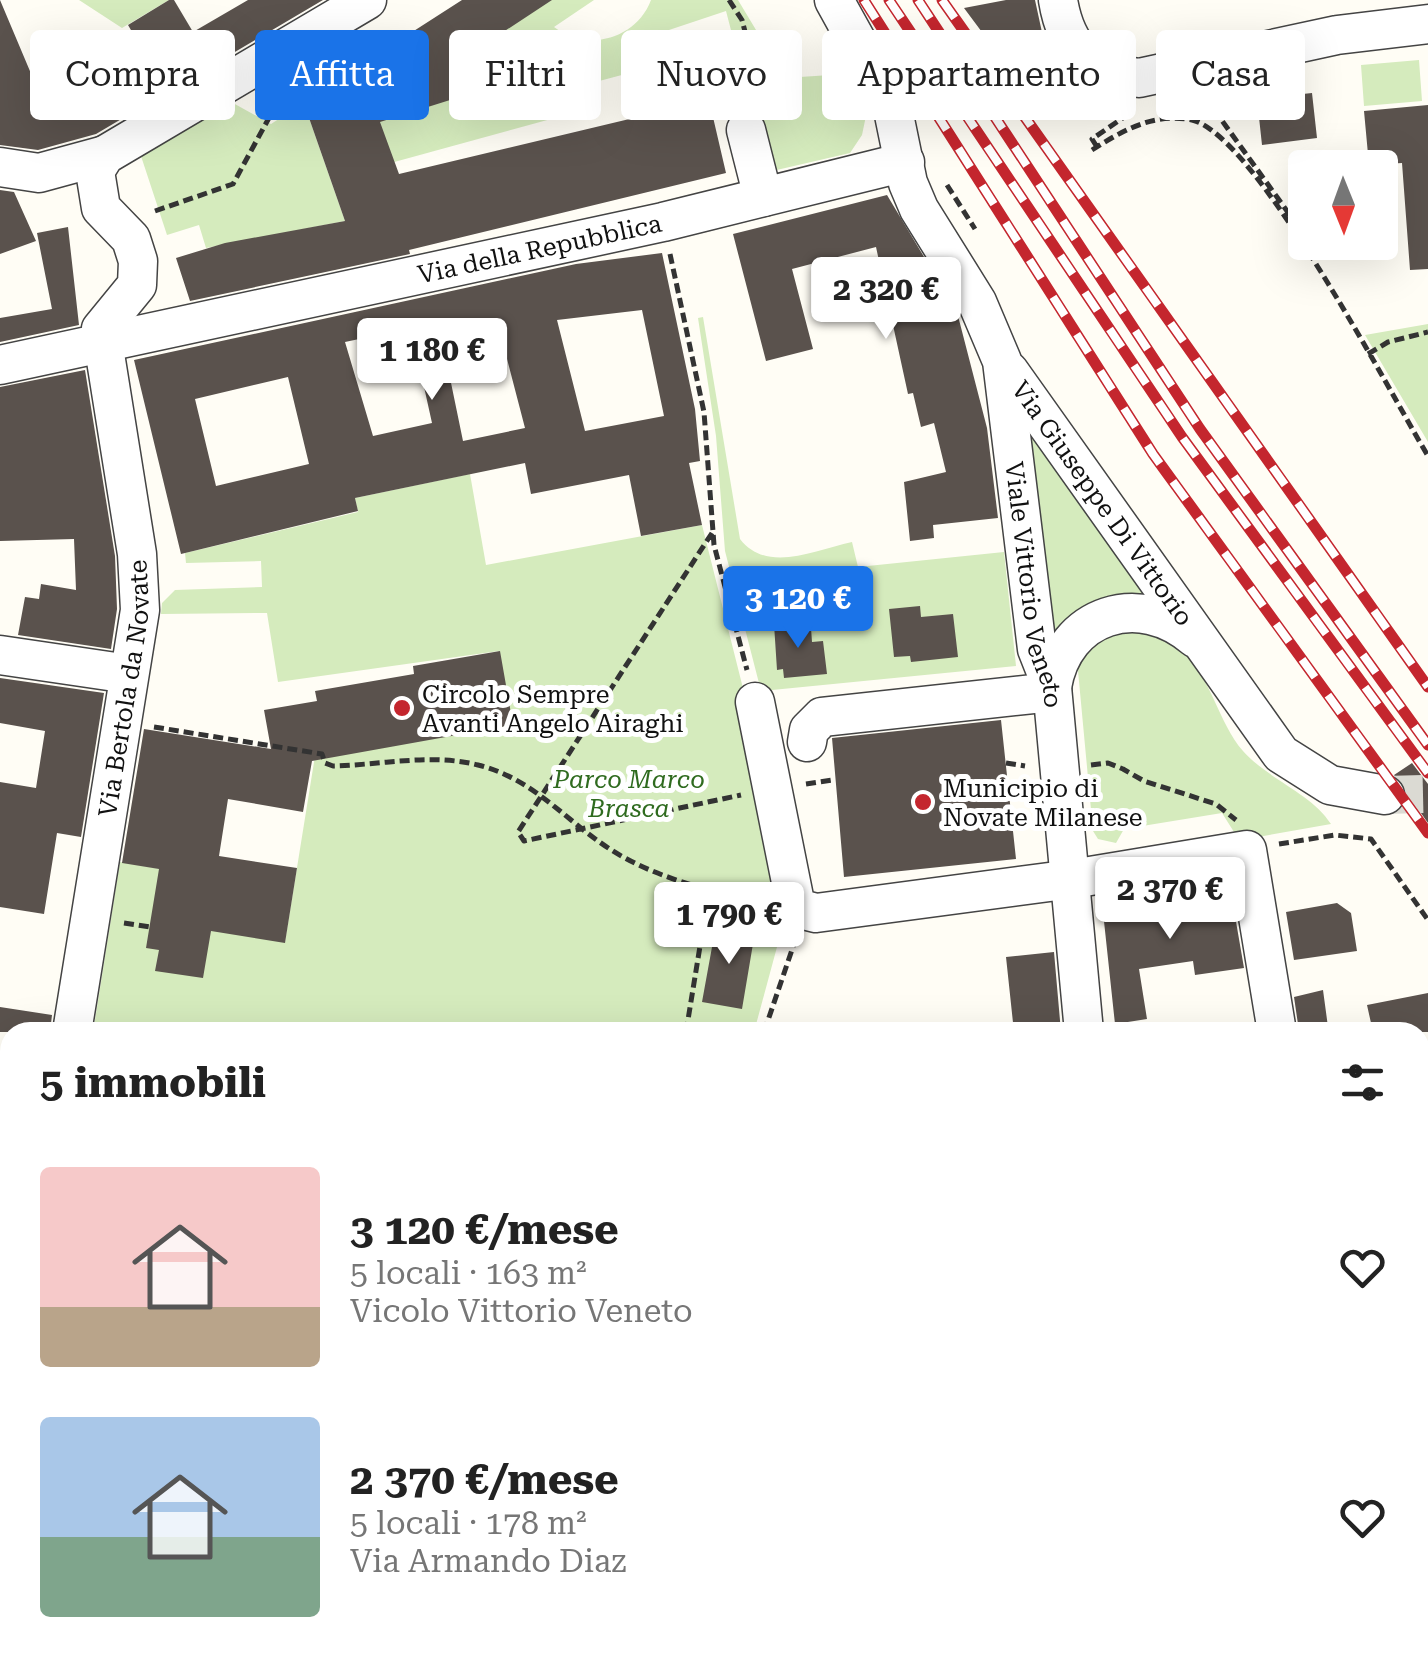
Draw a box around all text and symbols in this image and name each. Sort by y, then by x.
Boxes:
chip: Compra [30,30,235,120]
chip: Affitta [255,30,429,120]
chip: Filtri [449,30,601,120]
chip: Nuovo [621,30,802,120]
chip: Appartamento [822,30,1136,120]
chip: Casa [1156,30,1305,120]
north arrow [1288,150,1398,260]
map controls [1288,150,1398,260]
street label: Via della Repubblica [415,208,665,289]
pin: 2 320 € [794,257,978,342]
text: 2 320 € [833,270,939,308]
pin: 1 180 € [340,318,524,403]
text: 1 180 € [379,331,485,369]
street label: Via Giuseppe Di Vittorio [1006,375,1200,631]
street label: Viale Vittorio Veneto [1000,460,1068,709]
street label: Via Bertola da Novate [92,559,154,819]
pin: 3 120 € [706,566,890,651]
text: 3 120 € [745,579,851,617]
place label: Circolo Sempre Avanti Angelo Airaghi [422,680,683,738]
marker: Circolo Sempre Avanti Angelo Airaghi [391,697,413,719]
park label: Parco Marco Brasca [552,765,705,823]
place label: Municipio di Novate Milanese [943,774,1142,832]
marker: Municipio di Novate Milanese [912,791,934,813]
pin: 2 370 € [1078,857,1262,942]
text: 2 370 € [1117,870,1223,908]
pin: 1 790 € [637,882,821,967]
text: 1 790 € [676,895,782,933]
icon: filters [1335,1055,1390,1110]
text: 5 immobili [40,1058,266,1107]
text: 3 120 €/mese [350,1205,619,1254]
icon: home [120,1207,240,1327]
icon: heart [1335,1240,1390,1295]
text: 5 locali · 163 m² [350,1254,587,1292]
text: Vicolo Vittorio Veneto [350,1292,693,1330]
text: 2 370 €/mese [350,1455,619,1504]
icon: home [120,1457,240,1577]
icon: heart [1335,1490,1390,1545]
text: 5 locali · 178 m² [350,1504,587,1542]
text: Via Armando Diaz [350,1542,626,1580]

